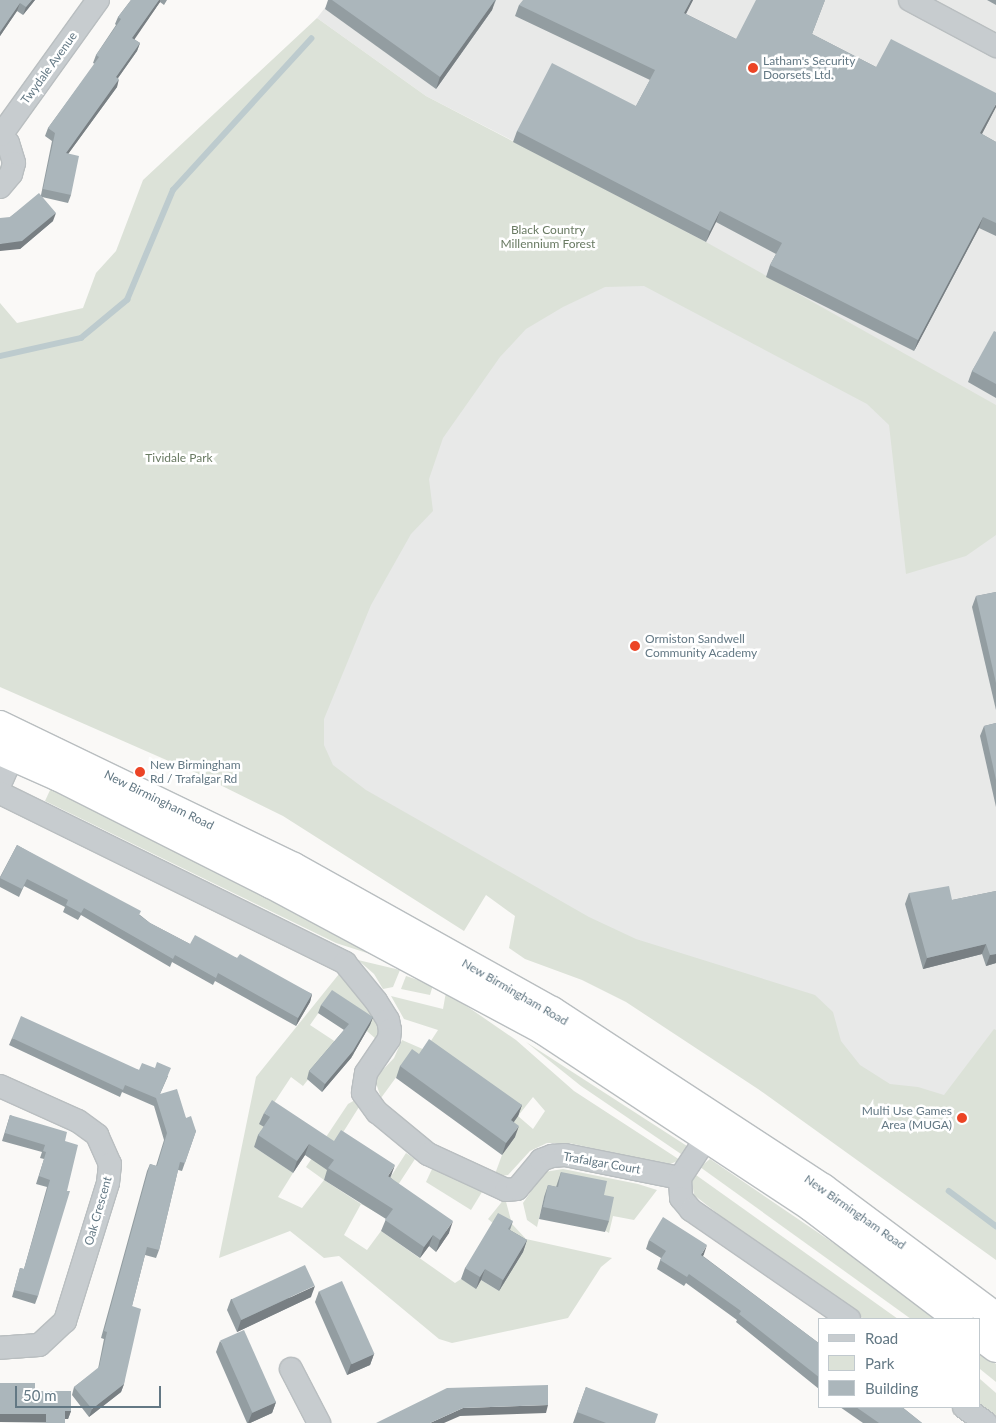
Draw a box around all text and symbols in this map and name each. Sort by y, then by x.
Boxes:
street label: Twydale Avenue [18,29,80,107]
place label: Latham's Security Doorsets Ltd. [763,54,855,82]
marker: Latham's Security Doorsets Ltd. [747,62,759,74]
park label: Black Country Millennium Forest [501,223,595,251]
park label: Tividale Park [145,451,213,465]
place label: Ormiston Sandwell Community Academy [645,632,758,660]
marker: Ormiston Sandwell Community Academy [629,640,641,652]
place label: New Birmingham Rd / Trafalgar Rd [150,758,241,786]
marker: New Birmingham Rd / Trafalgar Rd [134,766,146,778]
street label: New Birmingham Road [102,767,216,833]
street label: New Birmingham Road [459,956,571,1028]
place label: Multi Use Games Area (MUGA) [862,1104,952,1132]
marker: Multi Use Games Area (MUGA) [956,1112,968,1124]
street label: Trafalgar Court [562,1149,642,1177]
street label: New Birmingham Road [802,1172,908,1252]
street label: Oak Crescent [81,1175,115,1247]
legend [818,1318,981,1408]
text: Road [865,1329,898,1347]
text: Park [865,1354,894,1372]
scale bar [18,1376,164,1408]
text: Building [865,1379,918,1397]
text: 50 m [23,1386,57,1404]

